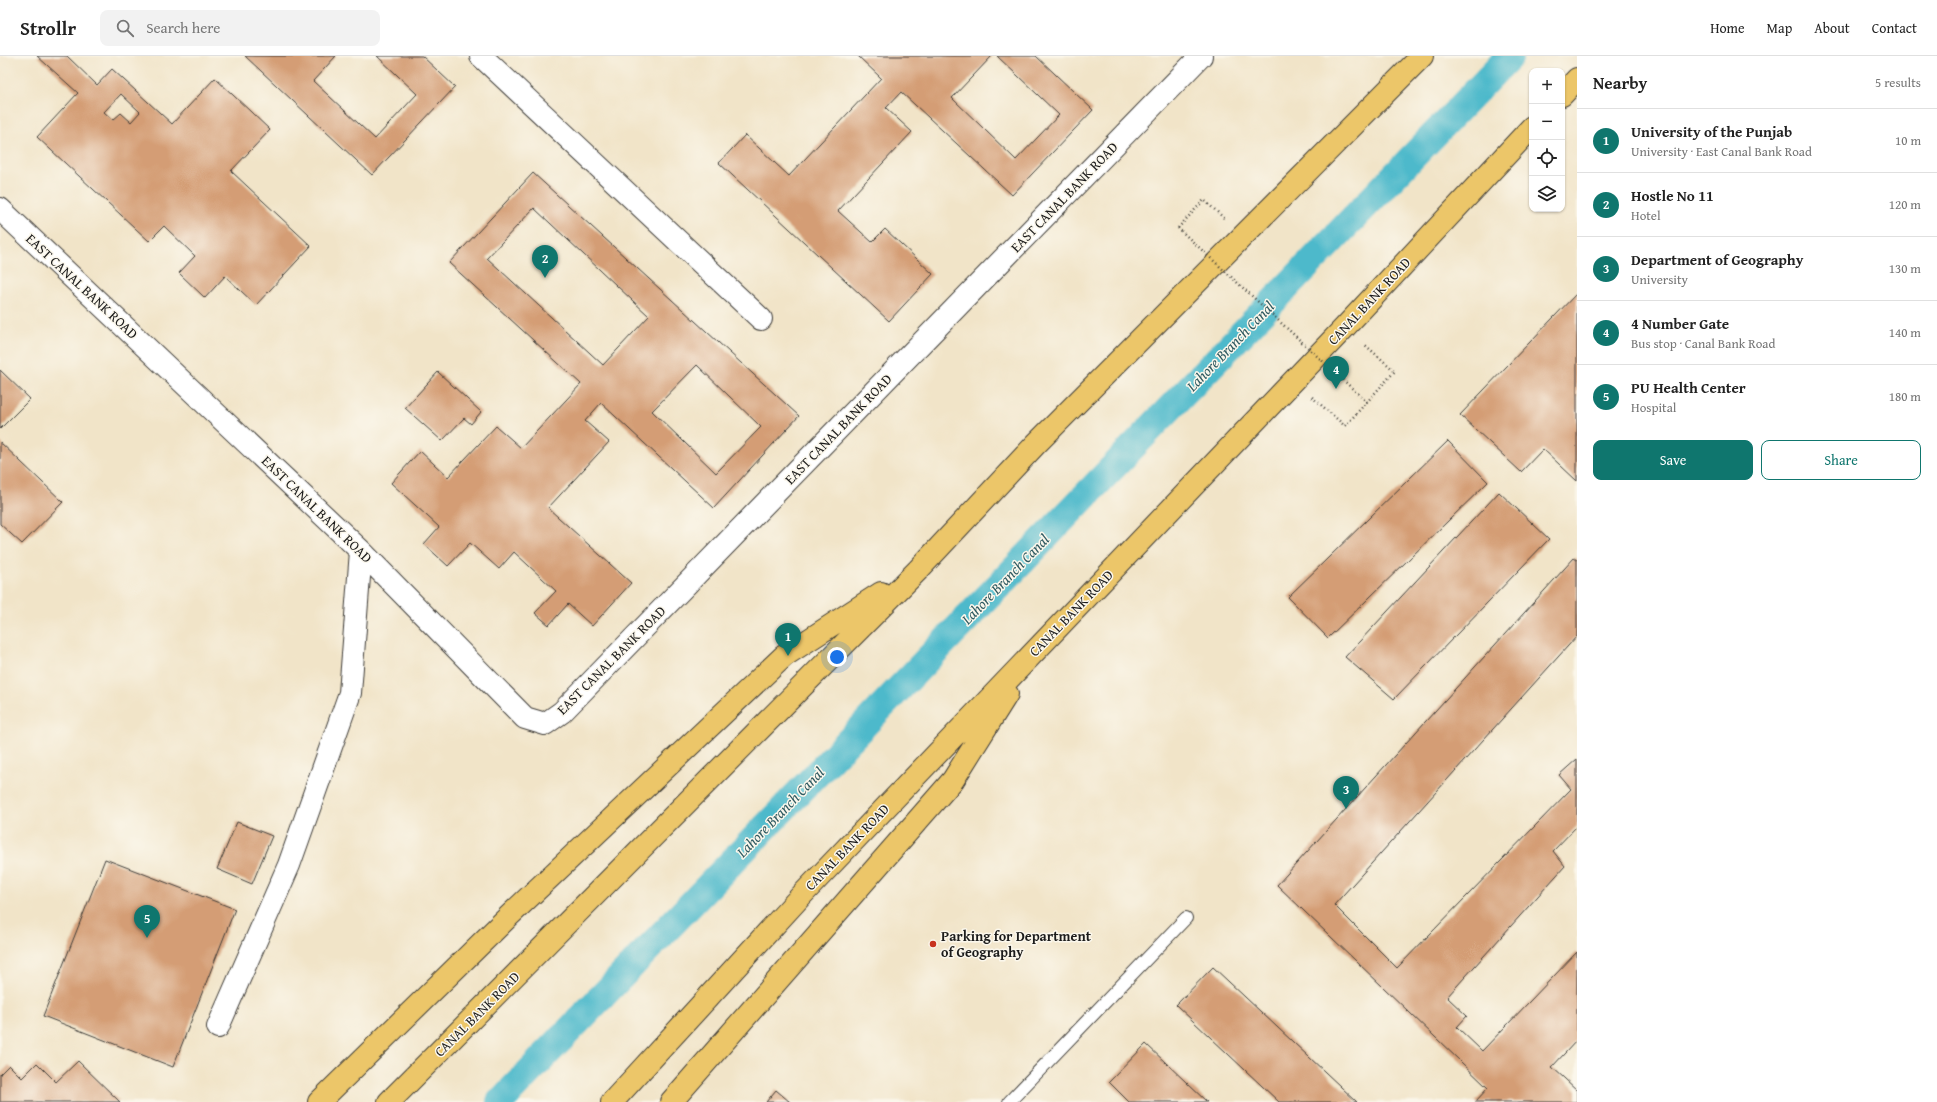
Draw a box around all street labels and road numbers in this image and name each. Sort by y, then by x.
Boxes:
street label: EAST CANAL BANK ROAD [1006,137,1122,257]
street label: EAST CANAL BANK ROAD [22,229,142,343]
street label: CANAL BANK ROAD [1323,253,1415,349]
street label: EAST CANAL BANK ROAD [780,369,896,489]
street label: EAST CANAL BANK ROAD [257,451,377,567]
street label: CANAL BANK ROAD [1024,565,1118,661]
street label: EAST CANAL BANK ROAD [552,601,670,719]
street label: CANAL BANK ROAD [800,799,894,895]
street label: CANAL BANK ROAD [430,967,524,1061]

